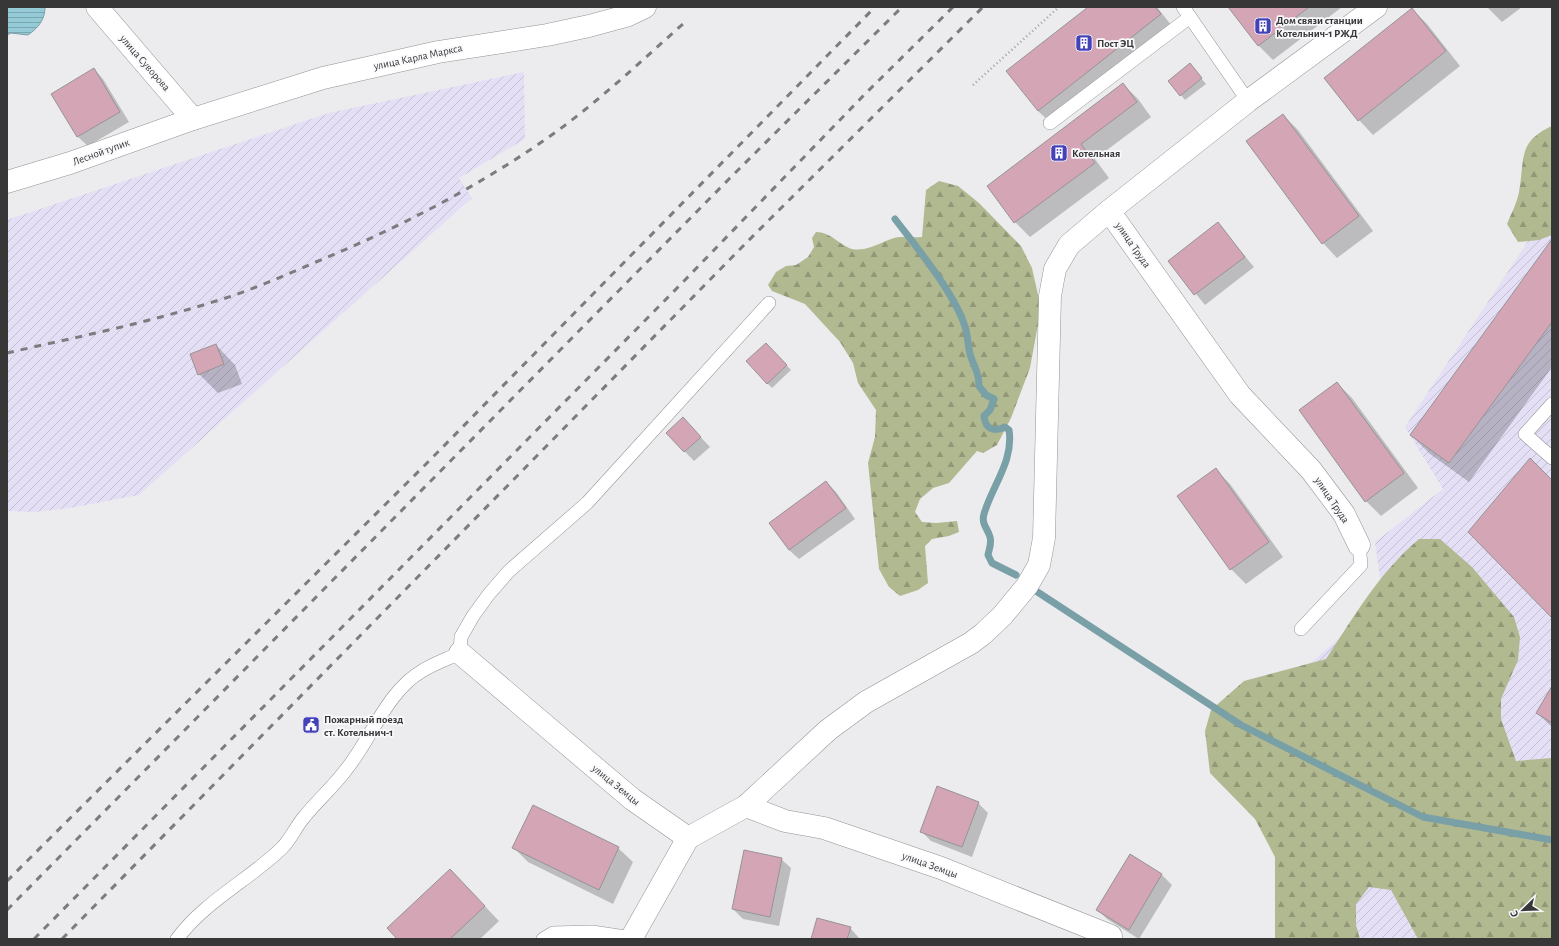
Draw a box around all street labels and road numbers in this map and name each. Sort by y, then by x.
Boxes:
street label: улица Суворова [117,32,172,93]
street label: улица Карла Маркса [372,42,463,72]
street label: Лесной тупик [71,137,131,167]
street label: улица Труда [1113,219,1153,270]
street label: улица Труда [1312,474,1351,525]
street label: улица Земцы [589,762,642,808]
street label: улица Земцы [900,850,959,880]

